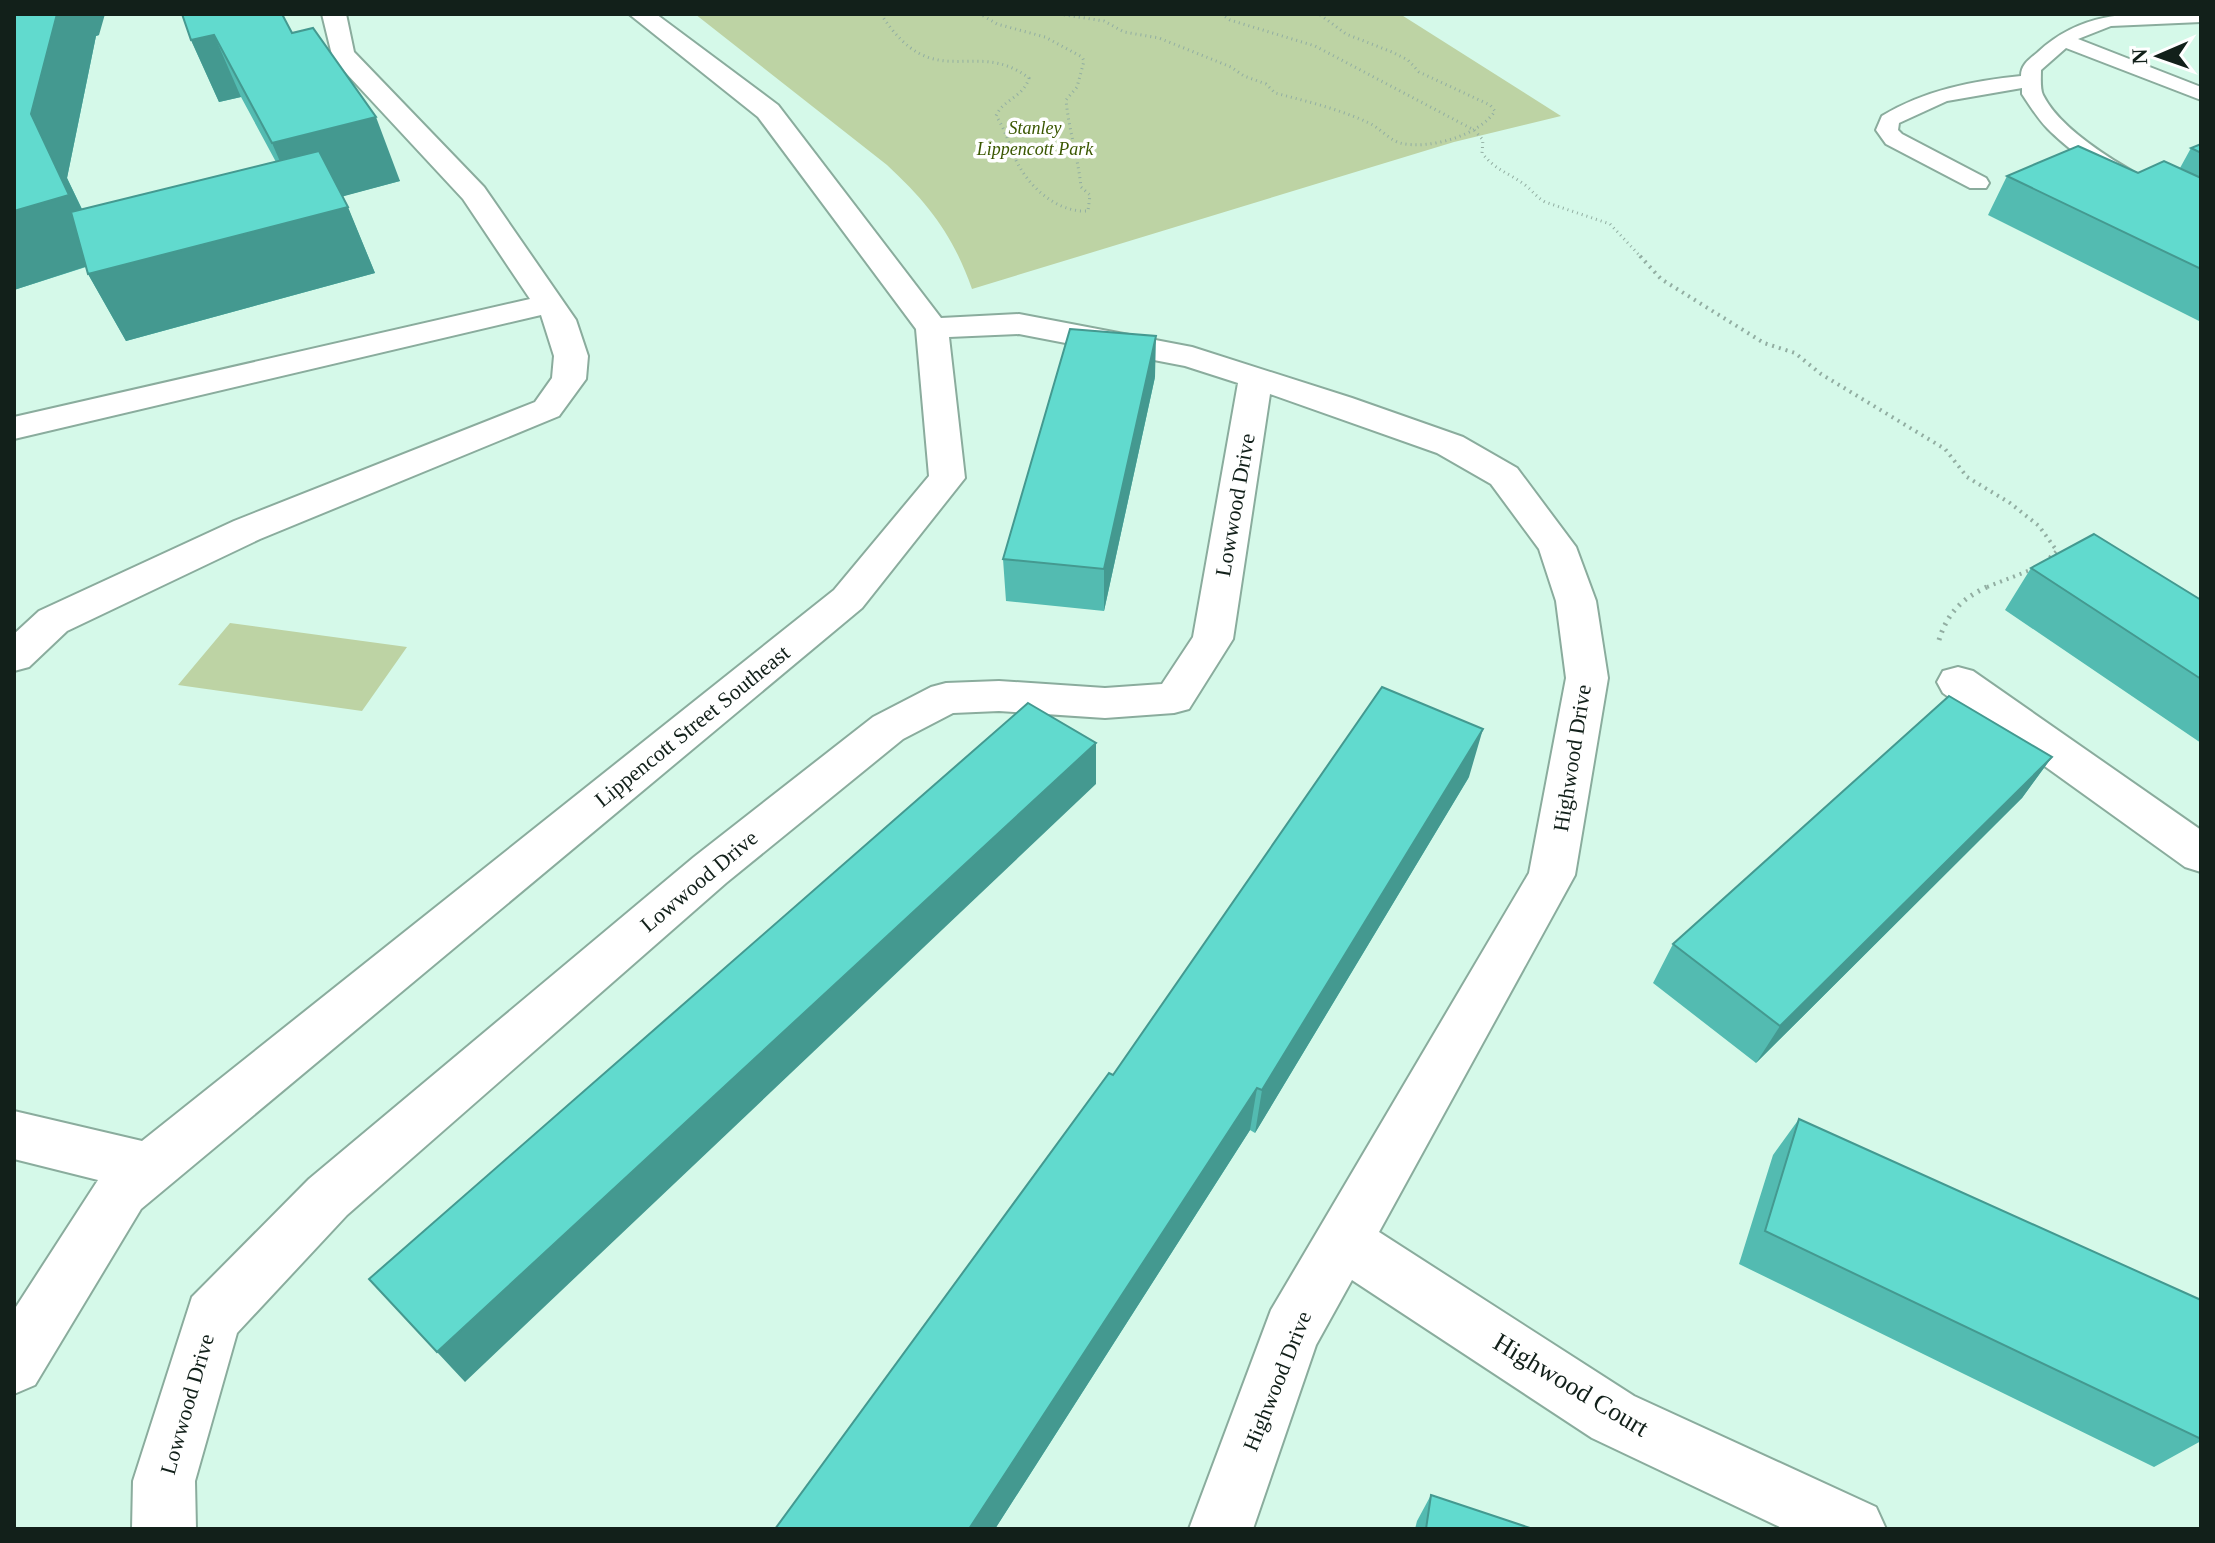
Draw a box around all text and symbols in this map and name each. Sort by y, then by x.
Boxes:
north arrow [2119,16,2199,96]
text: N [2127,48,2152,65]
park label: Stanley Lippencott Park [976,118,1094,159]
street label: Lowwood Drive [1210,432,1260,578]
street label: Lippencott Street Southeast [590,640,794,812]
street label: Highwood Drive [1548,683,1596,833]
street label: Lowwood Drive [635,825,763,937]
street label: Highwood Drive [1238,1307,1316,1455]
street label: Highwood Court [1488,1327,1654,1443]
street label: Lowwood Drive [155,1331,219,1477]

